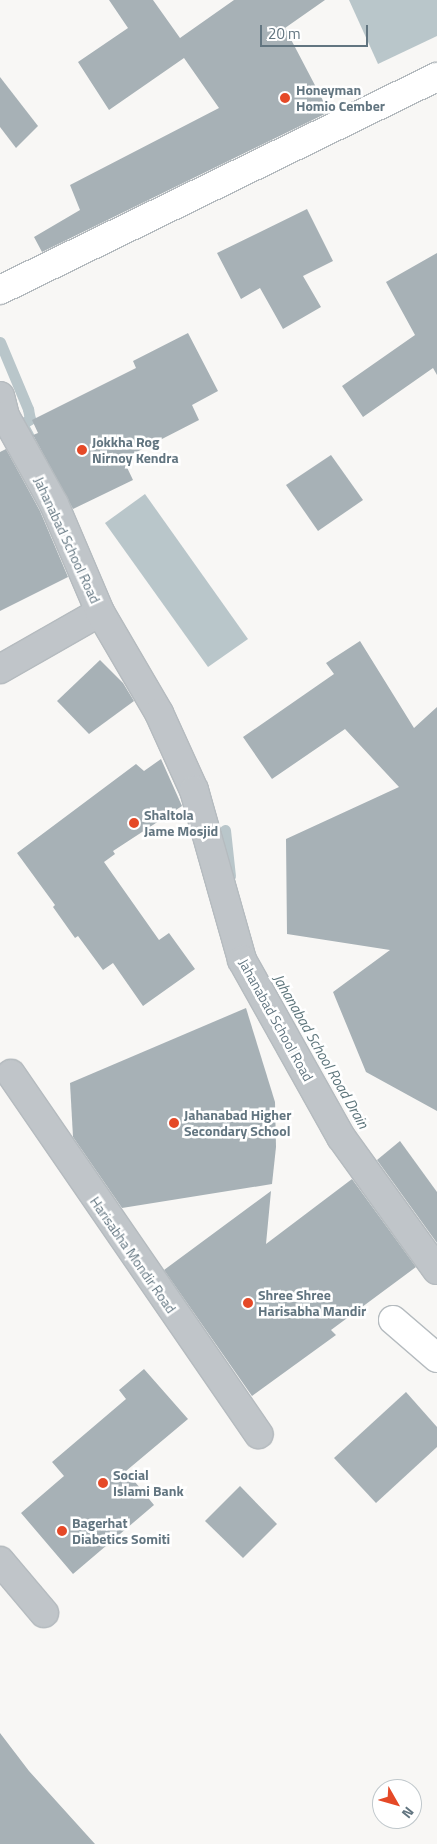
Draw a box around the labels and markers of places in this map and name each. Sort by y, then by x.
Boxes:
place label: Honeyman Homio Cember [296,82,385,114]
marker: Honeyman Homio Cember [278,91,292,105]
place label: Jokkha Rog Nirnoy Kendra [92,434,179,467]
marker: Jokkha Rog Nirnoy Kendra [76,444,88,456]
place label: Shaltola Jame Mosjid [144,807,218,840]
marker: Shaltola Jame Mosjid [128,817,140,829]
place label: Jahanabad Higher Secondary School [184,1107,291,1140]
marker: Jahanabad Higher Secondary School [168,1117,180,1129]
place label: Shree Shree Harisabha Mandir [258,1287,366,1320]
marker: Shree Shree Harisabha Mandir [242,1297,254,1309]
place label: Social Islami Bank [113,1467,184,1500]
marker: Social Islami Bank [97,1477,109,1489]
place label: Bagerhat Diabetics Somiti [72,1515,170,1548]
marker: Bagerhat Diabetics Somiti [56,1525,68,1537]

